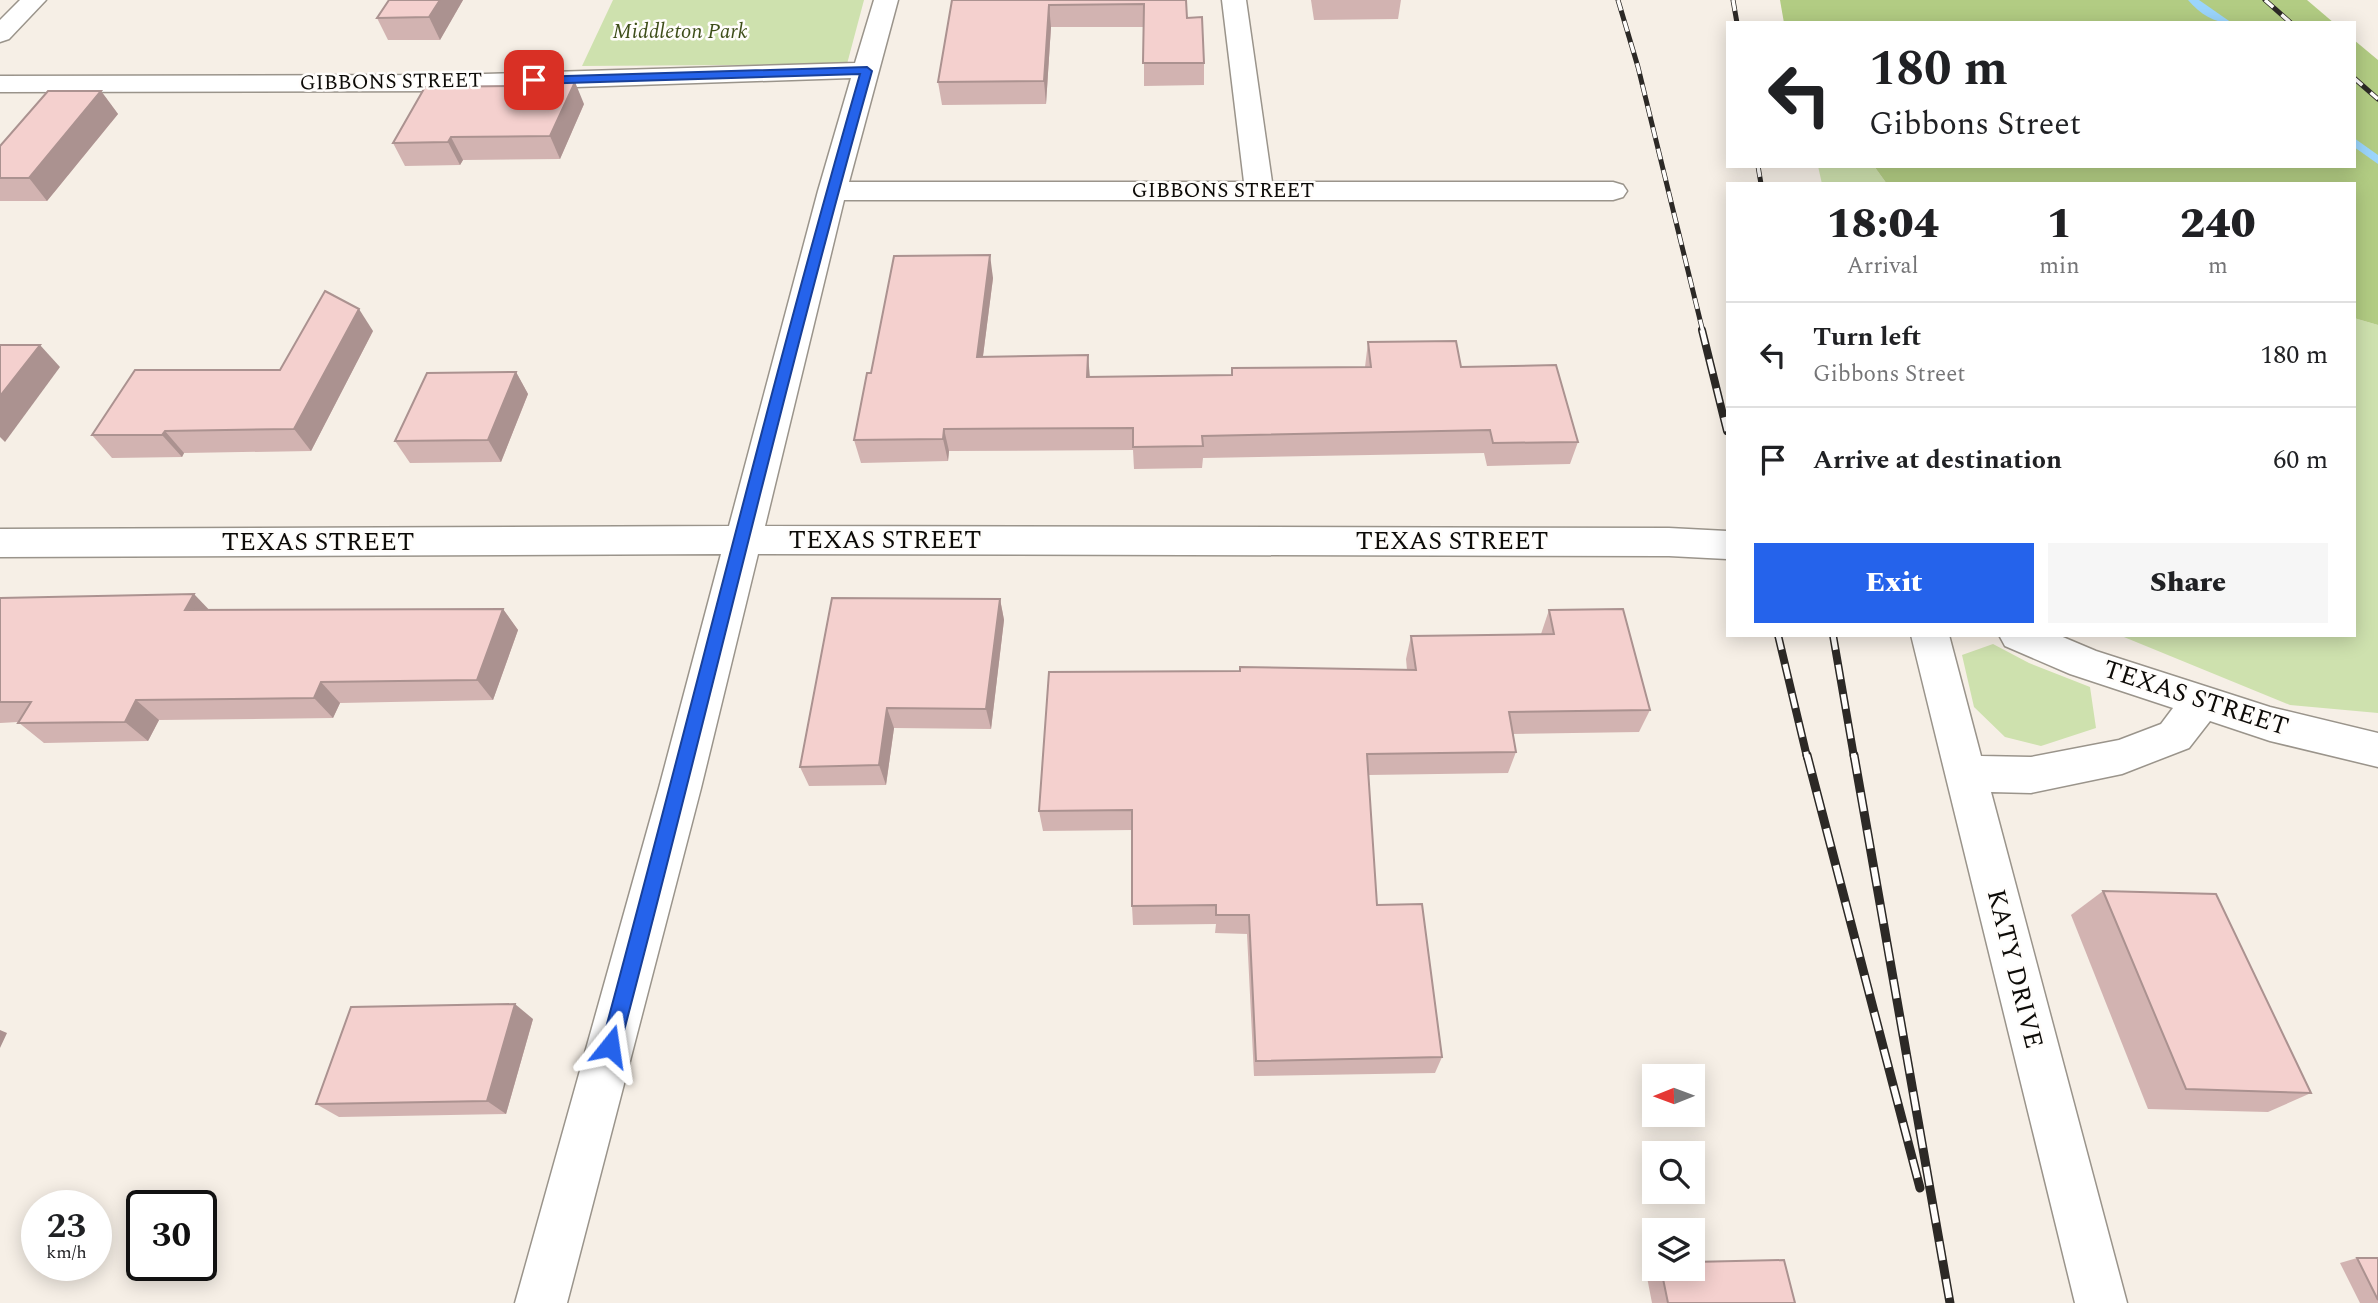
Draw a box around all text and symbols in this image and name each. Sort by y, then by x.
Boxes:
park label: Middleton Park [612,16,748,48]
text: 180 m [1869,32,2008,107]
icon: left [1754,49,1845,140]
pin [504,50,564,110]
icon: arrive [515,61,553,99]
street label: GIBBONS STREET [299,64,483,100]
text: Gibbons Street [1869,100,2081,149]
street label: GIBBONS STREET [1132,175,1314,207]
text: 18:04 [1826,193,1939,256]
text: 1 [2047,193,2072,256]
text: 240 [2180,193,2256,256]
text: Arrival [1847,249,1919,284]
text: min [2039,249,2080,284]
text: m [2208,249,2228,284]
text: Turn left [1813,317,1921,357]
text: 180 m [2260,335,2328,375]
icon: left [1754,336,1792,374]
text: Gibbons Street [1813,357,1965,392]
text: Arrive at destination [1813,440,2062,480]
text: 60 m [2273,440,2328,480]
icon: arrive [1754,441,1792,479]
street label: TEXAS STREET [789,520,981,560]
street label: TEXAS STREET [1356,521,1548,561]
street label: TEXAS STREET [222,522,414,562]
button: Exit [1754,543,2034,623]
button: Share [2048,543,2328,623]
street label: TEXAS STREET [2098,649,2294,747]
street label: KATY DRIVE [1976,885,2054,1053]
position arrow [573,1009,647,1083]
north arrow [1642,1064,1704,1127]
map controls [1642,1064,1705,1281]
button: search [1642,1141,1705,1204]
speed limit sign: 30 [126,1190,217,1281]
text: 23 [47,1200,86,1253]
button: layers [1642,1218,1705,1281]
text: km/h [46,1239,87,1266]

